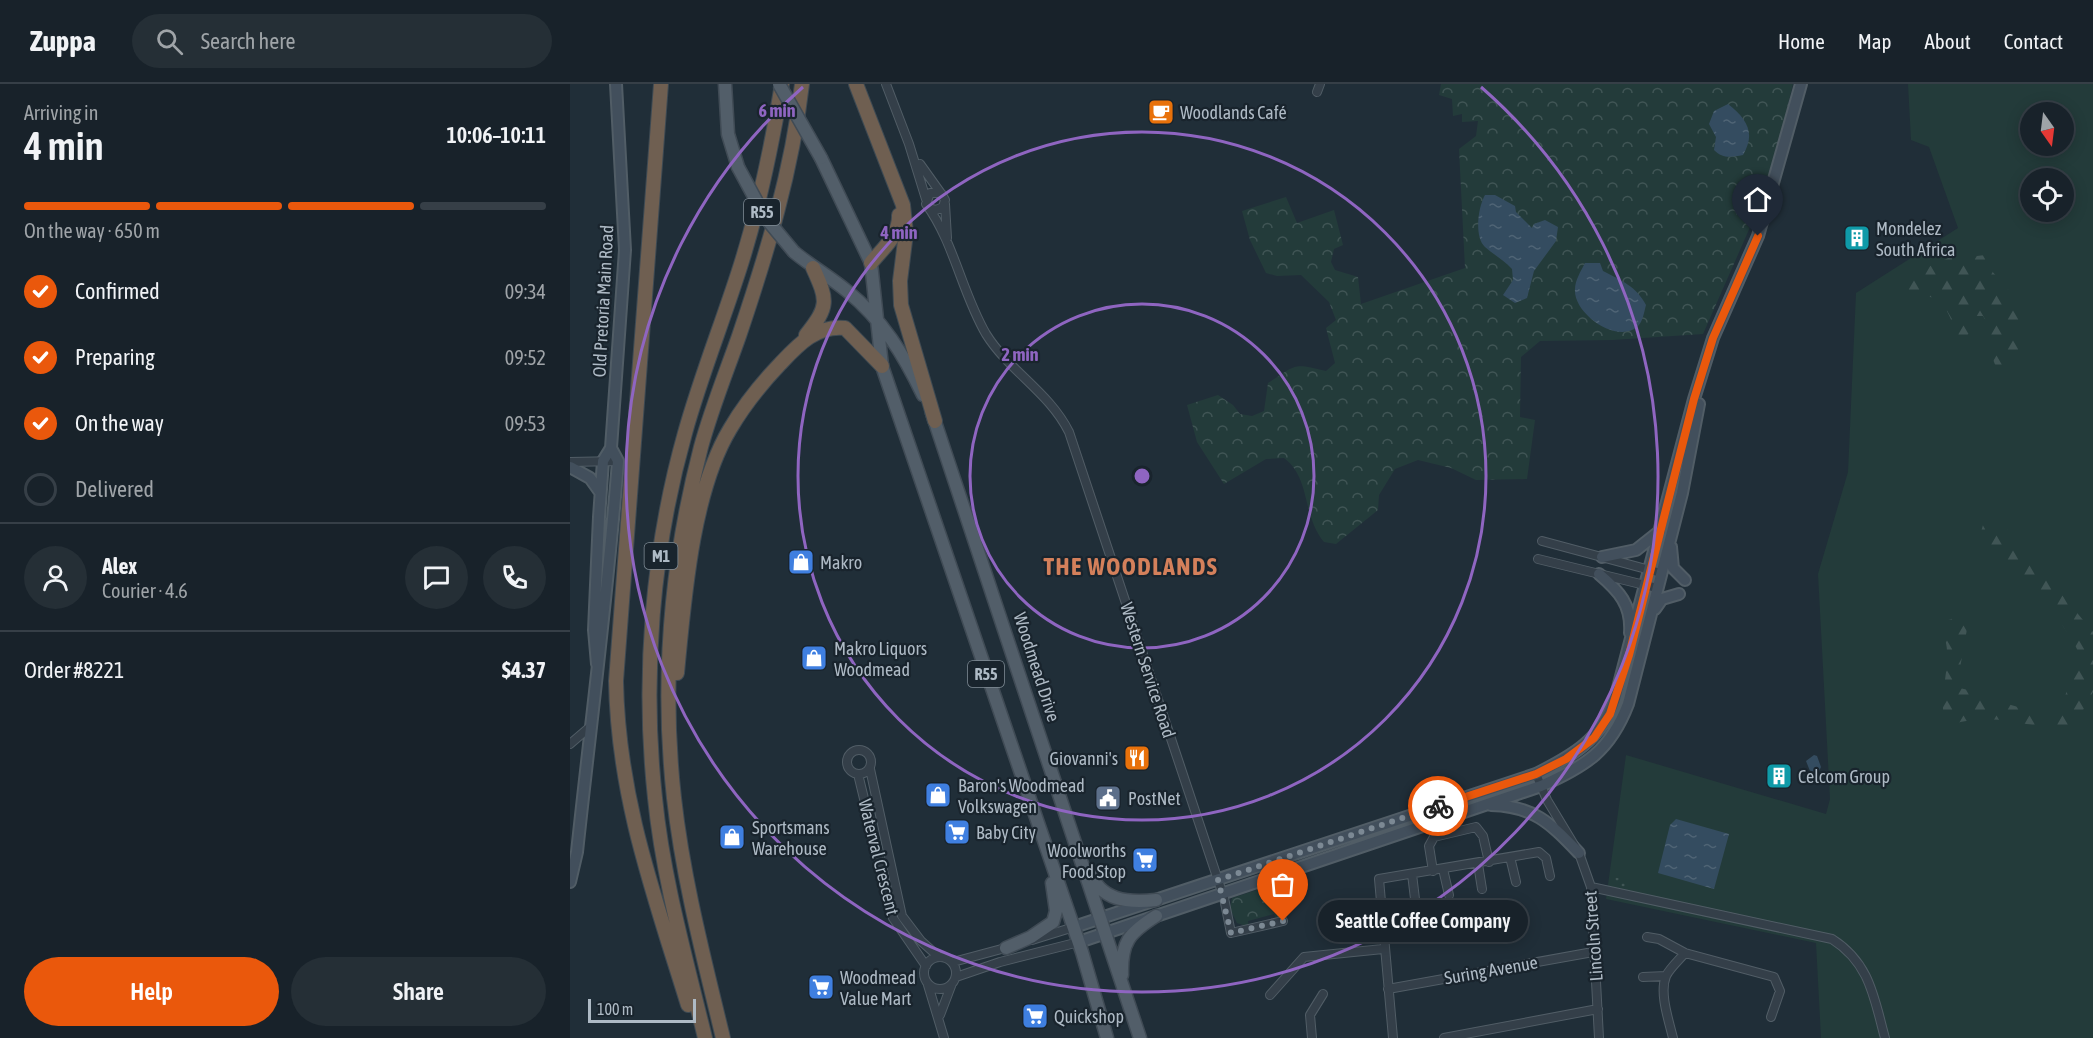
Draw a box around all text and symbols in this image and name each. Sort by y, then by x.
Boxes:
search box [132,14,552,68]
text: Zuppa [30,25,96,57]
icon: search [153,25,186,58]
text: Search here [201,28,296,54]
text: Home [1778,29,1825,53]
text: Map [1858,29,1892,53]
text: About [1925,29,1971,53]
text: Contact [2004,29,2063,53]
cafe icon: Woodlands Café [1146,97,1176,127]
text: 6 min [759,100,796,121]
text: Arriving in [24,101,98,124]
place label: Woodlands Café [1180,102,1287,123]
north arrow [2020,102,2074,156]
map controls [2020,102,2074,222]
text: 10:06–10:11 [446,122,546,148]
text: 4 min [24,124,104,168]
button: locate [2020,168,2074,222]
pin [1732,174,1783,236]
icon: home [1741,183,1774,216]
road number: R55 [744,199,780,225]
place label: Mondelez South Africa [1876,218,1955,260]
text: On the way · 650 m [24,219,160,242]
text: 4 min [880,222,918,243]
building icon: Mondelez South Africa [1842,223,1872,253]
street label: Old Pretoria Main Road [589,224,617,378]
icon: check [24,275,57,308]
text: Confirmed [75,278,160,304]
text: 09:34 [505,280,546,303]
icon: check [24,341,57,374]
text: Preparing [75,344,155,370]
text: 2 min [1002,344,1039,365]
text: 09:52 [505,346,546,369]
icon: check [24,407,57,440]
text: On the way [75,410,164,436]
text: 09:53 [505,412,546,435]
centre of rings [1132,466,1152,486]
text: Delivered [75,476,154,502]
road number: M1 [644,543,677,569]
button: person [24,546,87,609]
button: chat [405,546,468,609]
button: phone [483,546,546,609]
shop icon: Makro [786,547,816,577]
place label: Makro [820,552,862,573]
text: Alex [102,553,137,579]
district label: THE WOODLANDS [1044,553,1218,580]
text: Courier · 4.6 [102,579,188,602]
street label: Western Service Road [1116,600,1180,740]
street label: Woodmead Drive [1009,610,1065,724]
place label: Makro Liquors Woodmead [834,638,927,680]
shop icon: Makro Liquors Woodmead [799,643,829,673]
text: Order #8221 [24,657,124,683]
text: $4.37 [502,657,546,683]
road number: R55 [968,661,1004,687]
restaurant icon: Giovanni's [1122,743,1152,773]
place label: Giovanni's [1050,748,1118,769]
building icon: Celcom Group [1764,761,1794,791]
place label: Celcom Group [1798,766,1890,787]
place label: Baron's Woodmead Volkswagen [958,775,1085,817]
courier [1408,776,1468,836]
shop icon: Baron's Woodmead Volkswagen [923,780,953,810]
public building icon: PostNet [1093,783,1123,813]
place label: PostNet [1128,788,1181,809]
icon: bike [1422,790,1455,823]
street label: Waterval Crescent [854,797,904,917]
place label: Sportsmans Warehouse [752,817,830,859]
supermarket icon: Baby City [942,817,972,847]
shop icon: Sportsmans Warehouse [717,822,747,852]
place label: Baby City [976,822,1036,843]
place label: Woolworths Food Stop [1048,840,1126,882]
supermarket icon: Woolworths Food Stop [1130,845,1160,875]
pin [1257,859,1308,921]
icon: bag [1266,868,1299,901]
street label: Lincoln Street [1579,890,1607,982]
callout: Seattle Coffee Company [1319,900,1529,942]
text: Seattle Coffee Company [1336,909,1510,932]
street label: Suring Avenue [1443,951,1539,989]
button: Help [24,957,279,1026]
button: Share [291,957,546,1026]
place label: Woodmead Value Mart [840,967,916,1009]
supermarket icon: Woodmead Value Mart [806,972,836,1002]
scale bar [588,996,696,1024]
text: 100 m [597,1000,633,1018]
supermarket icon: Quickshop [1020,1001,1050,1031]
place label: Quickshop [1054,1006,1124,1027]

